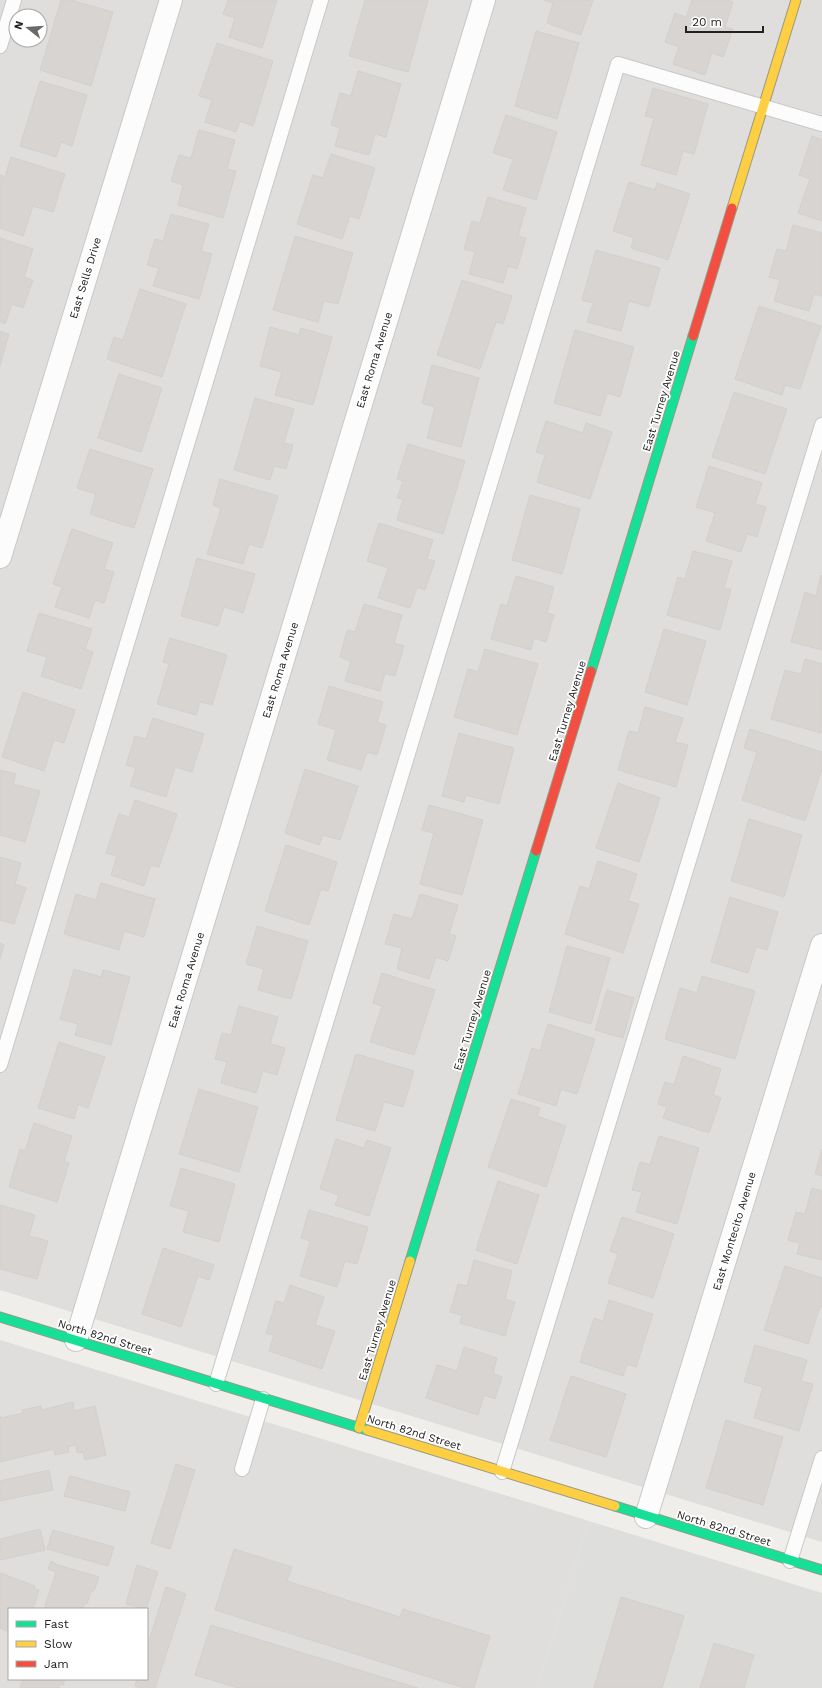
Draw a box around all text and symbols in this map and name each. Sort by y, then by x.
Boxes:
north arrow [8,8,48,48]
scale bar [686,8,763,34]
text: 20 m [692,15,722,29]
text: N [12,19,26,31]
street label: East Sells Drive [67,236,104,320]
street label: East Roma Avenue [354,311,395,410]
street label: East Turney Avenue [640,349,683,453]
street label: East Roma Avenue [260,621,301,720]
street label: East Turney Avenue [546,659,589,763]
street label: East Roma Avenue [166,931,207,1030]
street label: East Turney Avenue [451,968,494,1072]
street label: East Montecito Avenue [710,1170,759,1292]
street label: East Turney Avenue [356,1278,399,1382]
street label: North 82nd Street [56,1317,154,1358]
street label: North 82nd Street [365,1412,463,1453]
street label: North 82nd Street [675,1508,773,1549]
legend [8,1608,148,1680]
text: Fast [44,1617,69,1631]
text: Slow [44,1637,72,1651]
text: Jam [44,1657,69,1671]

